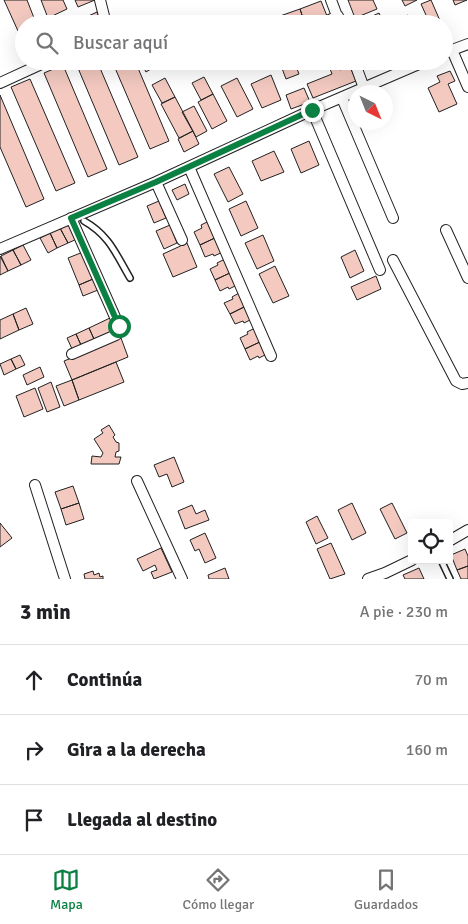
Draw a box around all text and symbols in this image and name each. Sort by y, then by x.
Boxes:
search box [15,15,453,70]
icon: search [33,29,61,57]
text: Buscar aquí [73,31,168,55]
north arrow [348,85,393,130]
route end [301,99,324,122]
route start [108,315,131,338]
map controls [408,519,453,564]
button: locate [408,519,453,564]
text: 3 min [20,599,71,625]
text: A pie · 230 m [360,602,448,622]
icon: ahead [20,666,48,694]
text: Continúa [67,668,142,692]
text: 70 m [414,670,448,690]
icon: right [20,736,48,764]
text: Gira a la derecha [67,738,206,762]
text: 160 m [406,740,448,760]
icon: arrive [20,806,48,834]
text: Llegada al destino [67,808,217,832]
tab: Mapa [50,866,83,913]
tab: Cómo llegar [183,866,254,913]
tab: Guardados [354,866,418,913]

